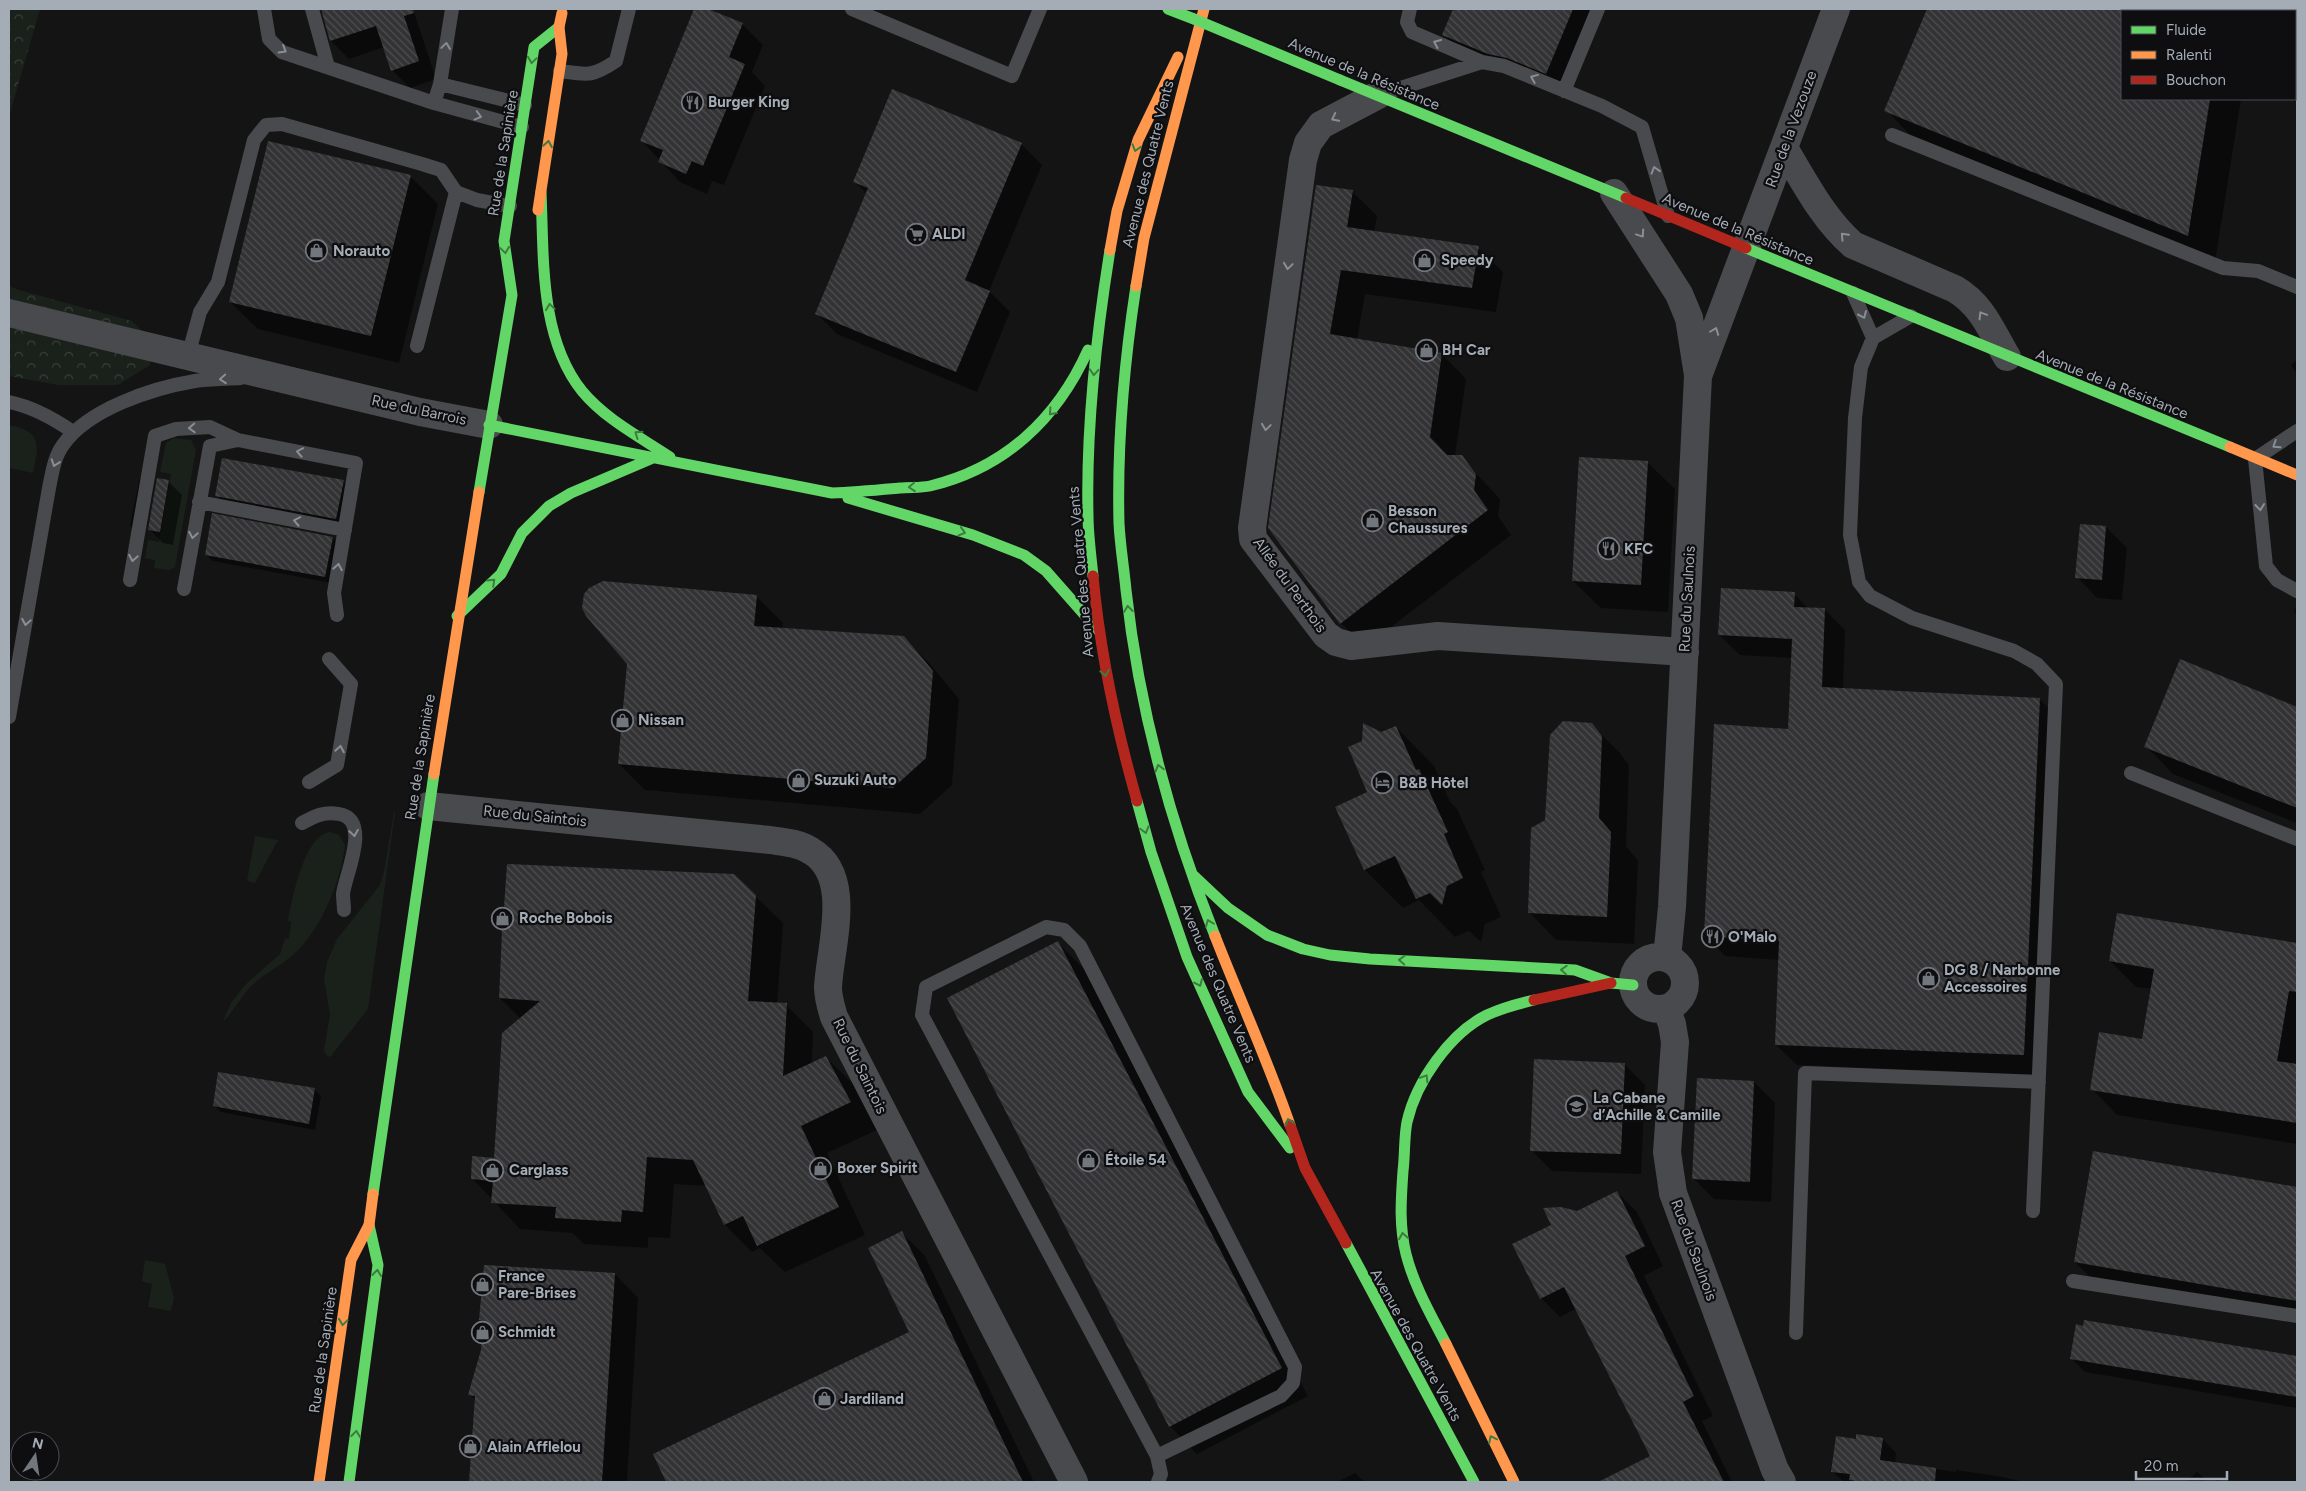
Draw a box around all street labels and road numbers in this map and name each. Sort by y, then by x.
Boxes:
street label: Avenue de la Résistance [1286,34,1442,114]
street label: Rue de la Vezouze [1762,68,1820,190]
street label: Avenue des Quatre Vents [1119,79,1177,249]
street label: Rue de la Sapinière [484,89,522,217]
street label: Avenue de la Résistance [1660,189,1816,269]
street label: Avenue de la Résistance [2033,345,2191,423]
street label: Rue du Barrois [370,391,468,429]
street label: Avenue des Quatre Vents [1065,486,1097,658]
street label: Allée du Perthois [1250,534,1330,636]
street label: Rue du Saulnois [1675,545,1699,653]
street label: Rue de la Sapinière [401,693,439,821]
street label: Rue du Saintois [482,802,588,830]
street label: Avenue des Quatre Vents [1176,901,1260,1065]
street label: Rue du Saintois [829,1015,891,1117]
street label: Rue du Saulnois [1667,1197,1721,1303]
street label: Avenue des Quatre Vents [1367,1266,1465,1424]
street label: Rue de la Sapinière [305,1286,341,1414]

